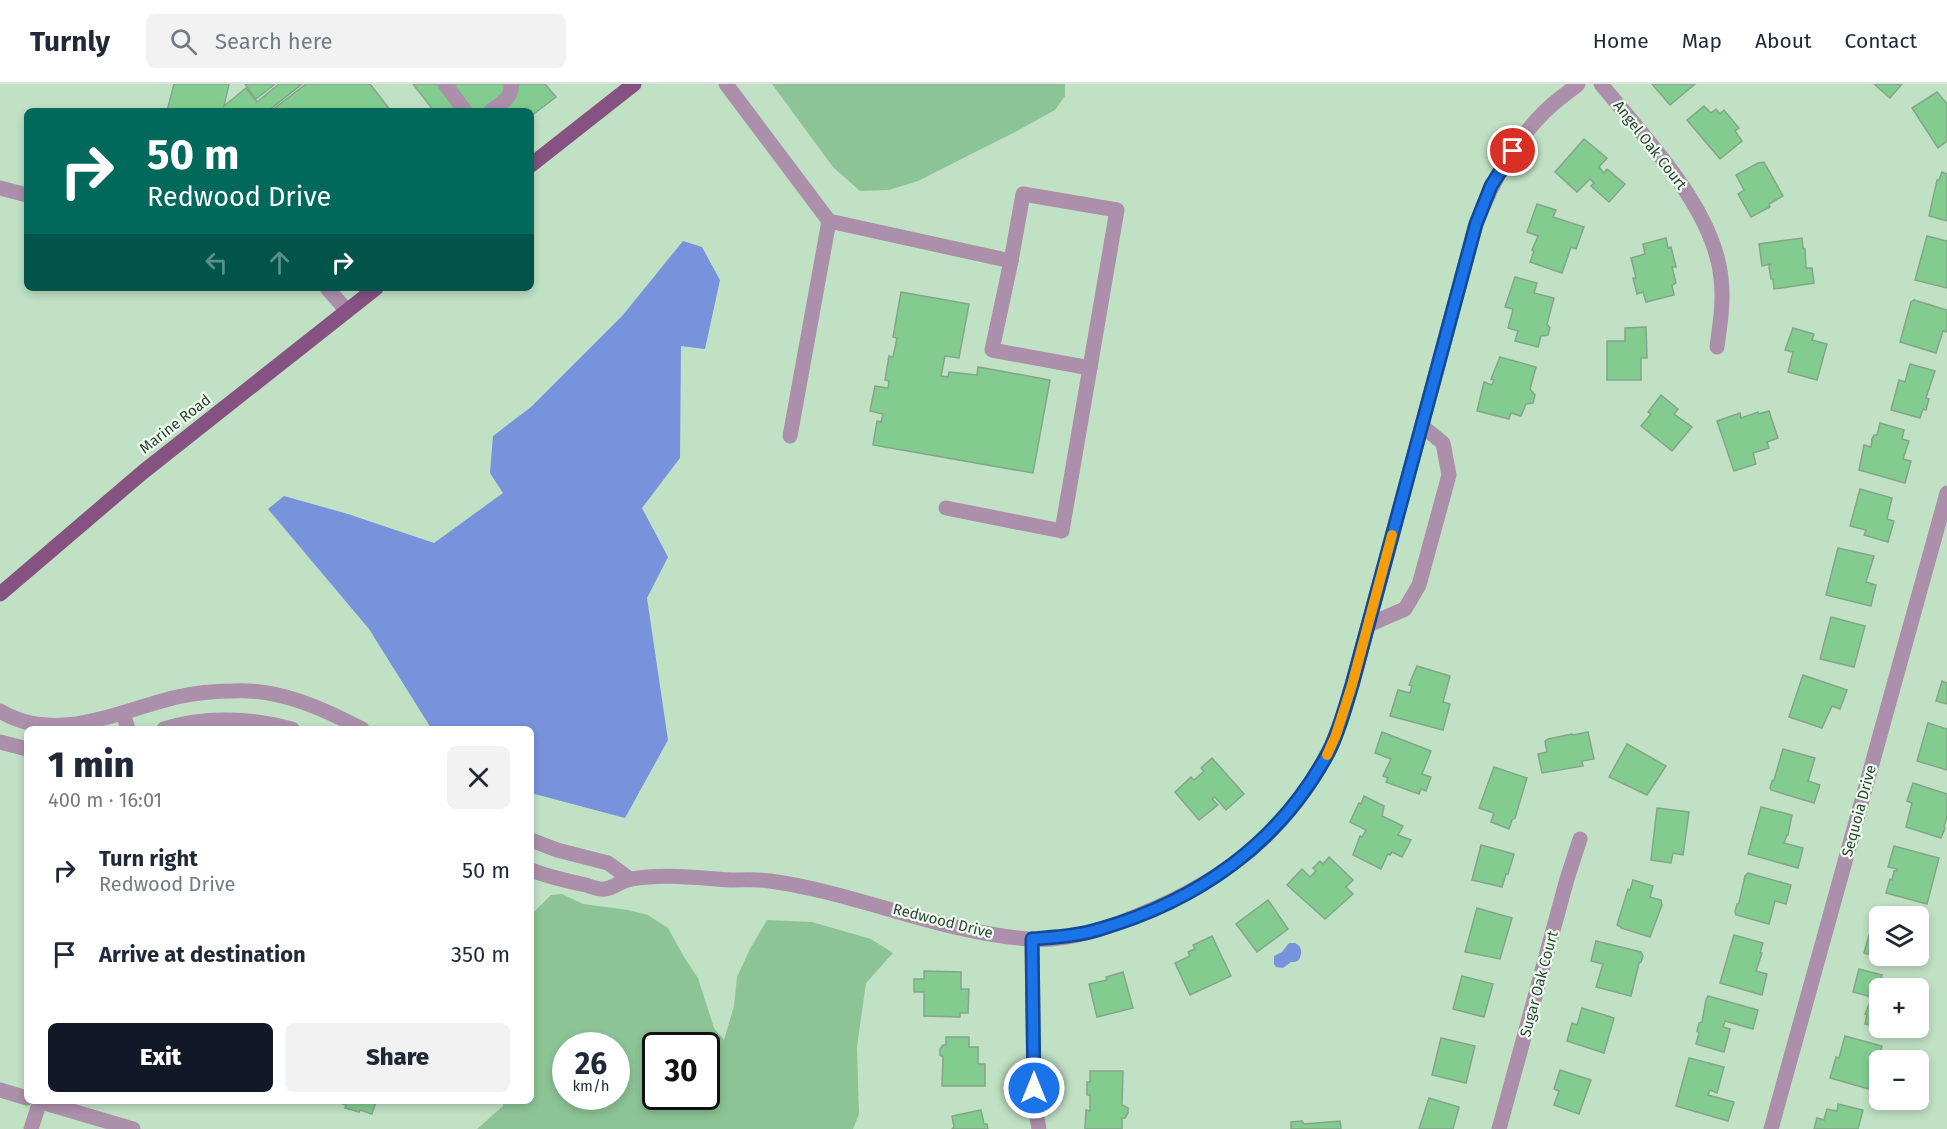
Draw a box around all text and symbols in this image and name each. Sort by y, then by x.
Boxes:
search box [146,14,566,68]
text: Turnly [30,25,110,58]
icon: search [167,25,200,58]
text: Search here [215,28,332,55]
text: Home [1593,28,1649,54]
text: Map [1682,28,1722,54]
text: About [1755,28,1812,54]
text: Contact [1845,28,1917,54]
street label: Angel Oak Court [1610,97,1691,194]
pin [1487,125,1538,176]
text: 50 m [147,130,240,180]
icon: right [48,132,126,210]
icon: arrive [1496,134,1529,167]
text: Redwood Drive [147,181,331,213]
icon: left [200,246,233,279]
icon: ahead [263,246,296,279]
icon: right [326,246,359,279]
street label: Marine Road [136,391,214,457]
text: 1 min [48,743,134,787]
button: close [447,746,510,809]
street label: Sequoia Drive [1838,763,1880,859]
text: 400 m · 16:01 [48,788,162,812]
text: Turn right [99,845,198,872]
icon: right [48,854,81,887]
text: 50 m [462,857,510,884]
text: Redwood Drive [99,872,236,896]
street label: Redwood Drive [891,900,995,942]
map controls [1869,906,1929,1110]
button: layers [1869,906,1929,966]
street label: Sugar Oak Court [1516,928,1562,1039]
icon: arrive [48,938,81,971]
text: Arrive at destination [99,941,306,968]
text: 350 m [451,941,510,968]
button: + [1869,978,1929,1038]
button: Exit [48,1023,273,1092]
button: Share [285,1023,510,1092]
speed limit sign: 30 [642,1032,720,1110]
text: 26 [575,1046,607,1082]
button: − [1869,1050,1929,1110]
position arrow [1002,1056,1066,1120]
text: km/h [572,1077,610,1095]

